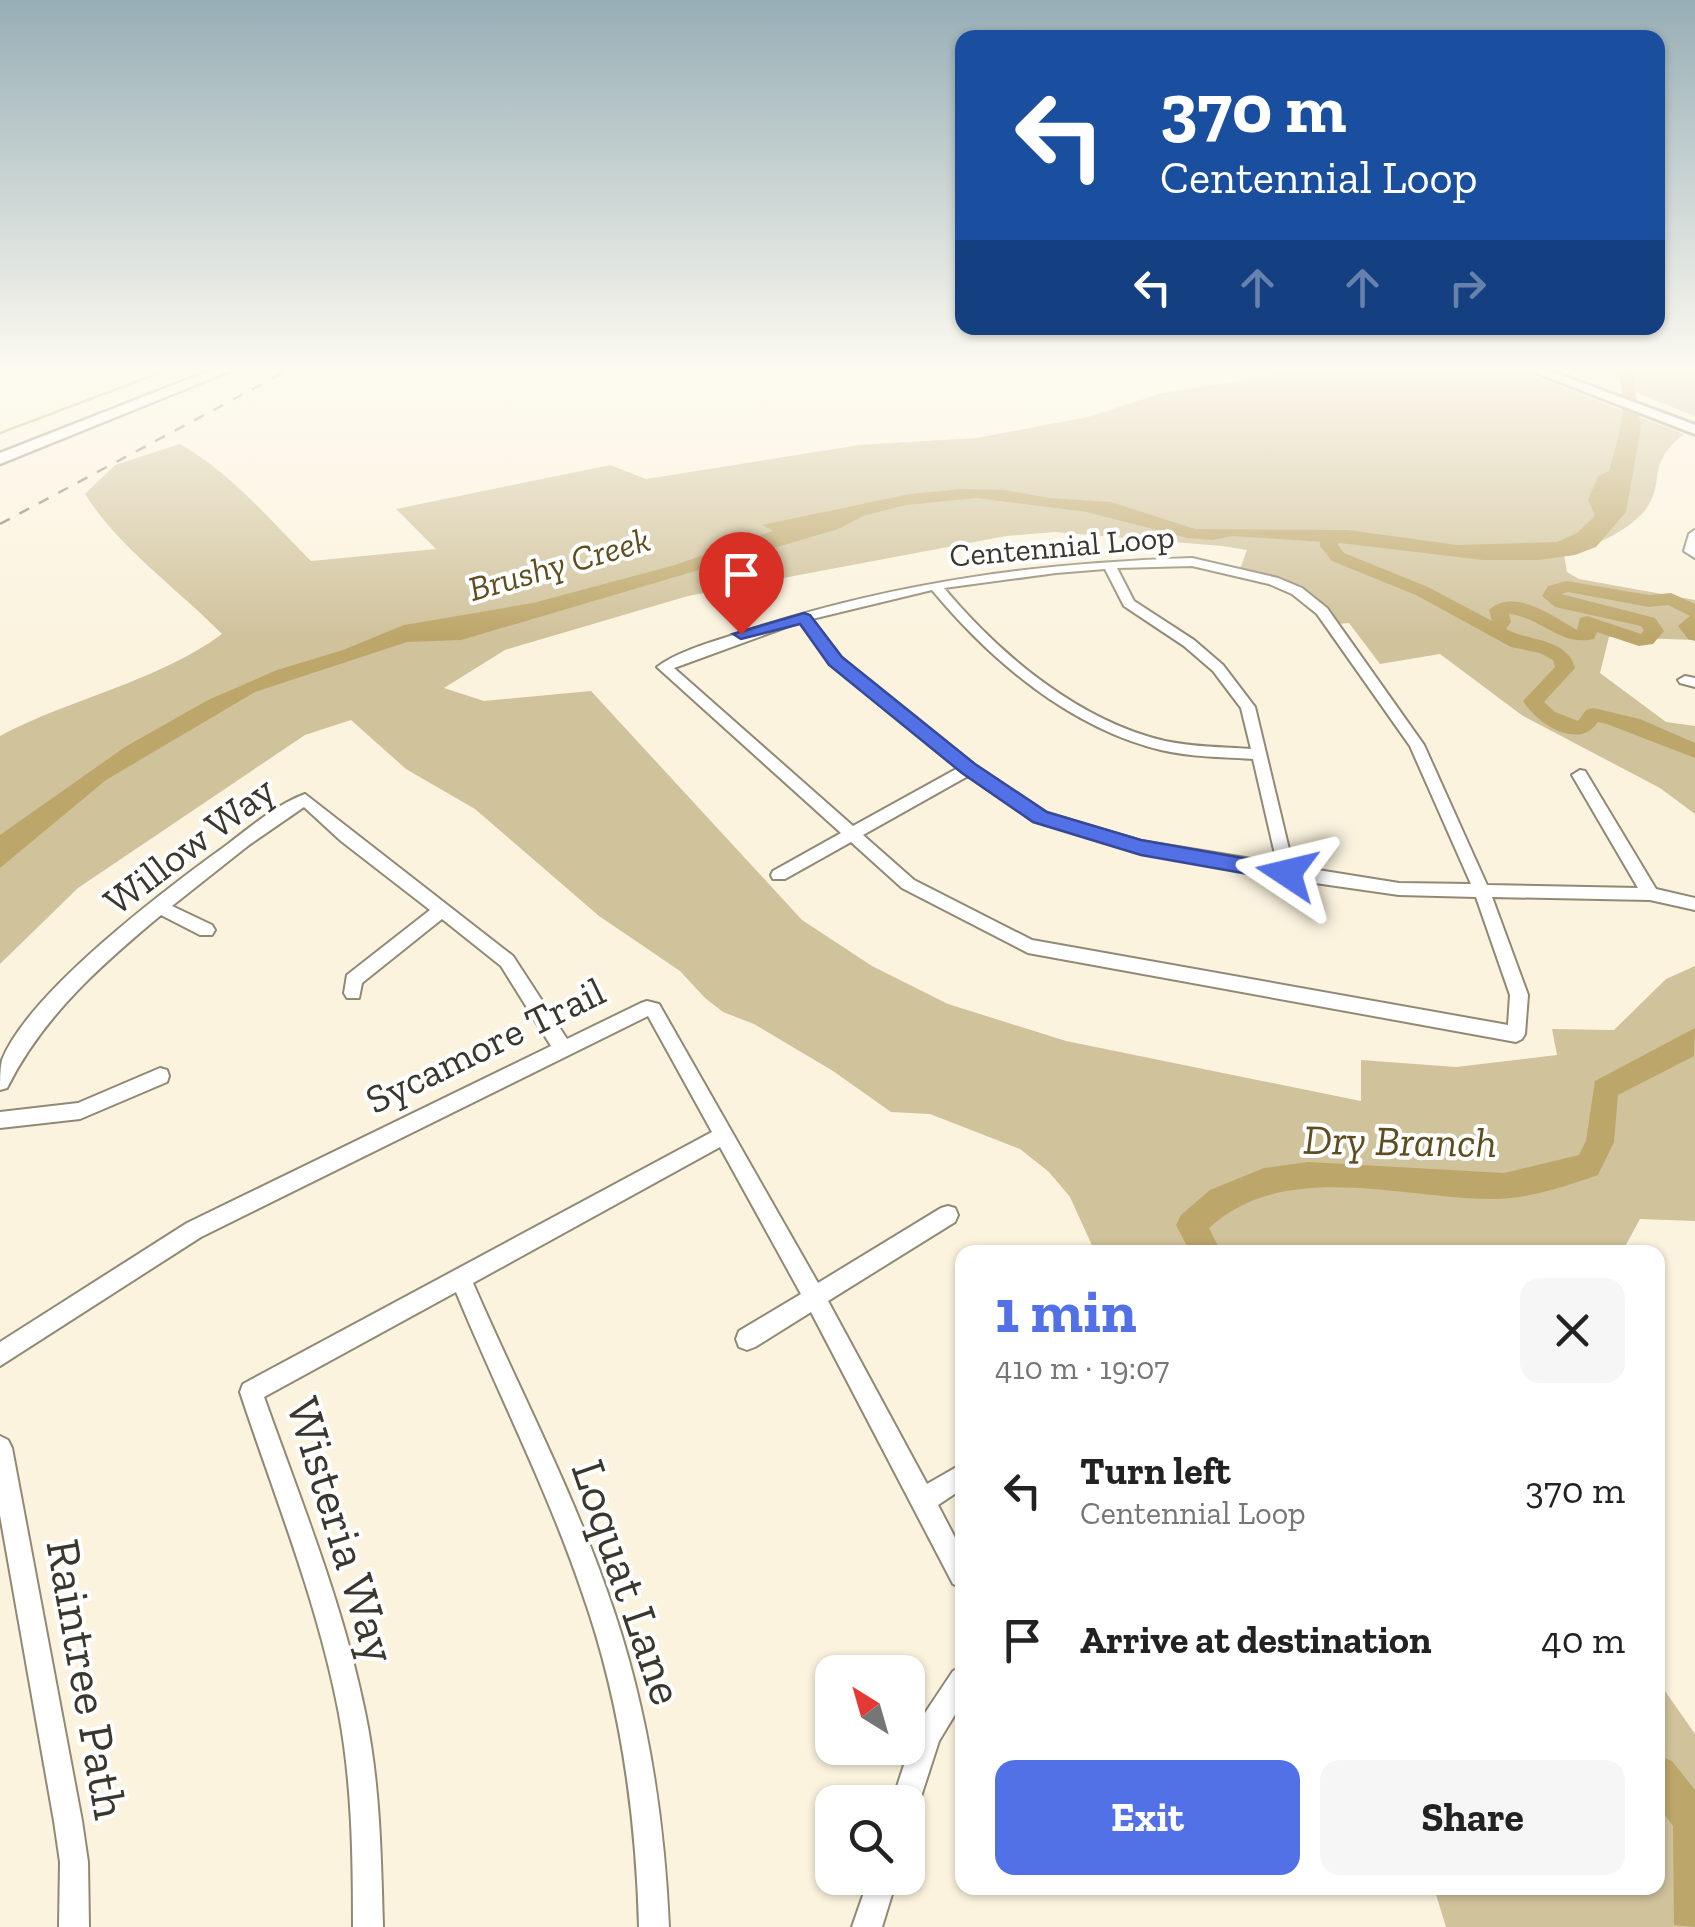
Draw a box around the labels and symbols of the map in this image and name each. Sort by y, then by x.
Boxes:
street label: Centennial Loop [948,517,1176,575]
water label: Brushy Creek [463,518,655,610]
pin [699,532,784,635]
street label: Willow Way [94,765,284,925]
position arrow [1235,821,1339,925]
street label: Sycamore Trail [358,966,612,1124]
water label: Dry Branch [1303,1114,1497,1168]
street label: Wisteria Way [275,1390,410,1670]
street label: Loquat Lane [560,1452,696,1712]
street label: Raintree Path [34,1535,140,1823]
north arrow [815,1655,925,1765]

